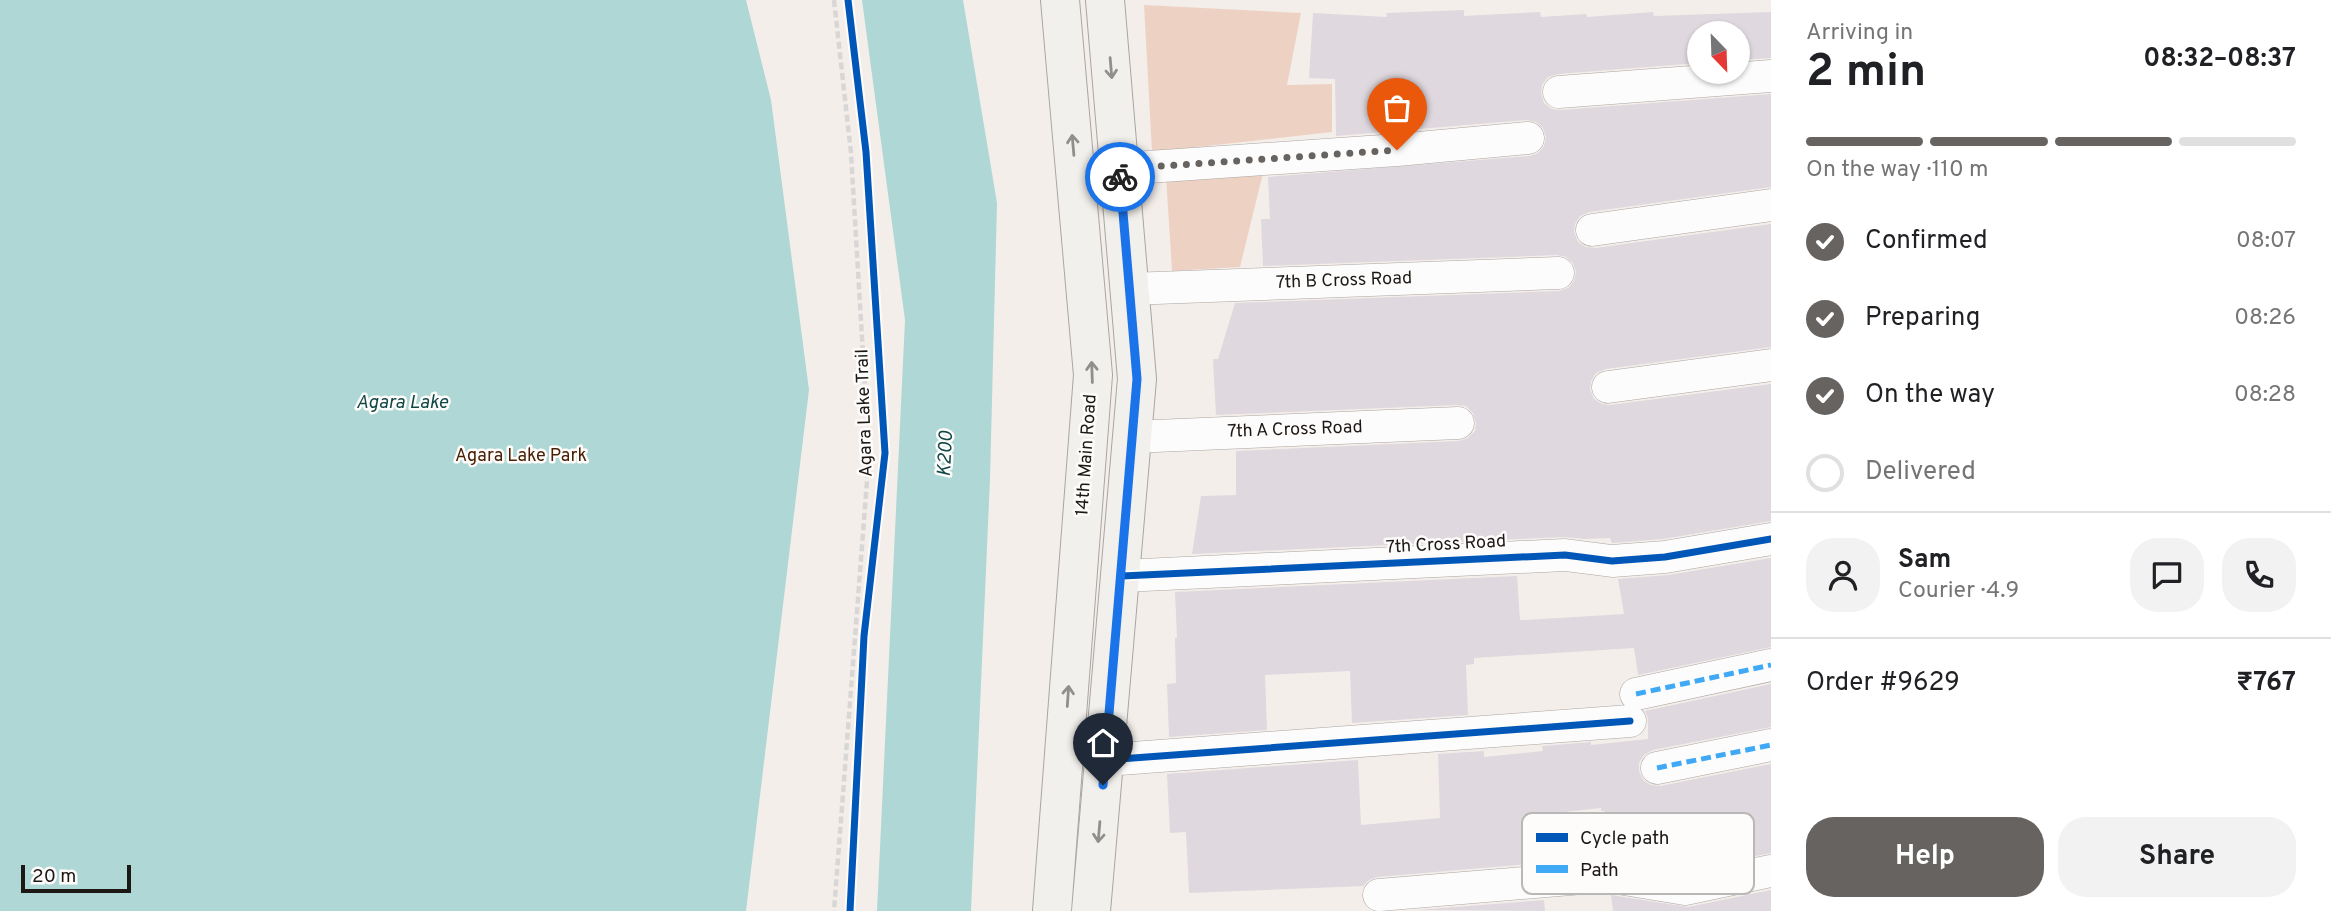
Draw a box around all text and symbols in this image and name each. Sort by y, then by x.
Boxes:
text: Arriving in [1806,19,1913,48]
north arrow [1687,21,1750,84]
map controls [1687,21,1750,84]
text: 08:32–08:37 [2143,43,2296,76]
text: 2 min [1806,44,1926,103]
one-way arrow [1105,56,1118,79]
pin [1367,78,1427,150]
icon: bag [1378,89,1416,127]
one-way arrow [1066,134,1079,157]
courier [1085,142,1155,212]
text: On the way · 110 m [1806,156,1989,185]
icon: bike [1101,158,1139,196]
icon: check [1806,223,1844,261]
text: Confirmed [1865,225,1988,258]
text: 08:07 [2236,227,2296,256]
street label: 7th B Cross Road [1275,267,1413,295]
icon: check [1806,300,1844,338]
text: Preparing [1865,302,1980,335]
text: 08:26 [2234,304,2296,333]
street label: Agara Lake Trail [851,348,879,478]
one-way arrow [1085,361,1098,384]
icon: check [1806,377,1844,415]
text: On the way [1865,379,1995,412]
text: 08:28 [2234,381,2296,410]
water label: Agara Lake [356,391,448,415]
street label: 14th Main Road [1071,393,1103,517]
street label: 7th A Cross Road [1227,416,1363,444]
water label: K200 [933,430,959,477]
park label: Agara Lake Park [455,445,587,468]
text: Delivered [1865,456,1976,489]
street label: 7th Cross Road [1385,530,1507,560]
button: person [1806,538,1880,612]
button: chat [2130,538,2204,612]
button: phone [2222,538,2296,612]
text: Sam [1898,544,1951,577]
text: Courier · 4.9 [1898,577,2019,606]
text: Order #9629 [1806,667,1960,700]
text: ₹767 [2236,667,2296,700]
one-way arrow [1062,686,1075,708]
pin [1073,713,1133,785]
icon: home [1084,724,1122,762]
legend [1522,813,1754,894]
button: Help [1806,817,2044,897]
button: Share [2058,817,2296,897]
one-way arrow [1092,820,1105,843]
text: Cycle path [1580,827,1669,851]
text: Path [1580,859,1619,883]
scale bar [21,862,131,894]
text: 20 m [32,865,76,889]

